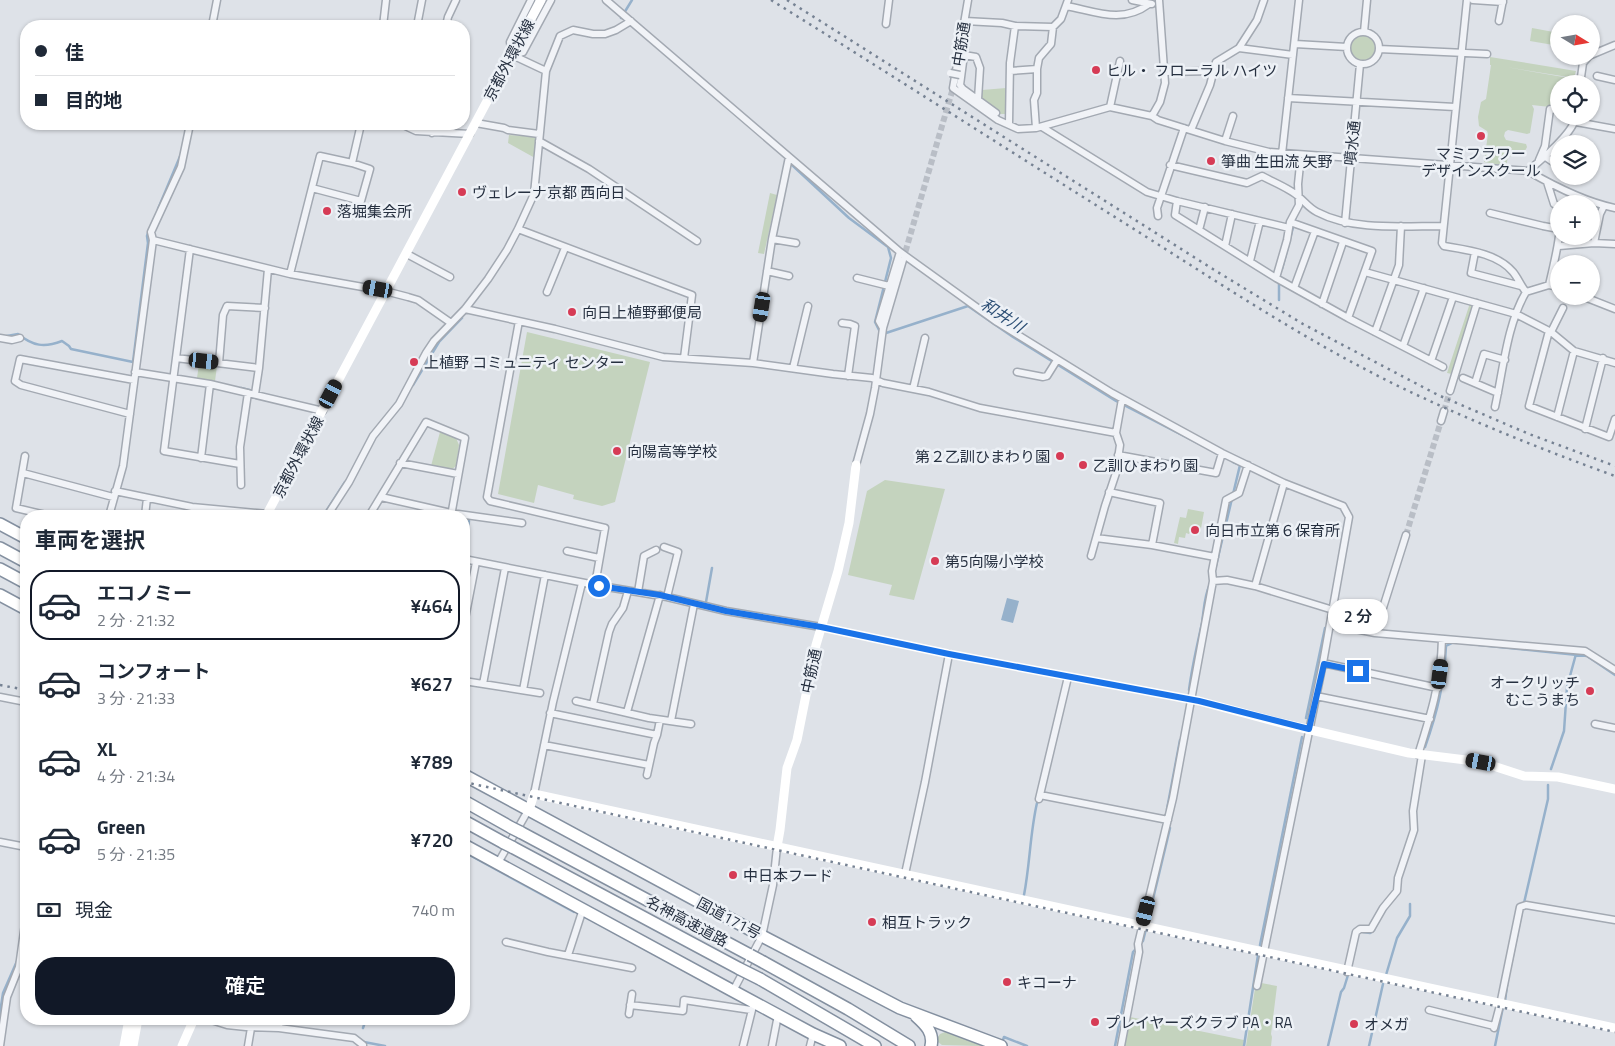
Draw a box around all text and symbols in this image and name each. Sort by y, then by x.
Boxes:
street label: 京都外環状線 [478,15,540,105]
north arrow [1550,15,1600,65]
map controls [1550,15,1600,305]
street label: 中筋通 [946,20,976,68]
text: 佳 [65,37,84,66]
place label: ヒル・ フローラル ハイツ [1106,59,1277,82]
marker: ヒル・ フローラル ハイツ [1090,64,1102,76]
button: locate [1550,75,1600,125]
text: 目的地 [65,85,122,114]
street label: 噴水通 [1338,119,1366,167]
marker: マミフラワー デザインスクール [1475,130,1487,142]
button: layers [1550,135,1600,185]
place label: マミフラワー デザインスクール [1421,142,1541,182]
place label: 箏曲 生田流 矢野 [1221,150,1333,173]
marker: 箏曲 生田流 矢野 [1205,155,1217,167]
place label: ヴェレーナ京都 西向日 [472,181,625,204]
marker: ヴェレーナ京都 西向日 [456,186,468,198]
button: + [1550,195,1600,245]
place label: 落堀集会所 [337,200,412,223]
marker: 落堀集会所 [321,205,333,217]
button: − [1550,255,1600,305]
car [361,279,394,299]
car [752,291,771,323]
water label: 和井川 [976,292,1031,339]
place label: 向日上植野郵便局 [582,301,702,324]
marker: 向日上植野郵便局 [566,306,578,318]
place label: 上植野 コミュニティ センター [424,351,625,374]
car [188,352,219,370]
marker: 上植野 コミュニティ センター [408,356,420,368]
car [317,377,344,411]
street label: 京都外環状線 [267,412,329,502]
place label: 向陽高等学校 [627,440,717,463]
marker: 向陽高等学校 [611,445,623,457]
place label: 第２乙訓ひまわり園 [915,445,1050,468]
marker: 第２乙訓ひまわり園 [1054,450,1066,462]
place label: 乙訓ひまわり園 [1093,454,1198,477]
marker: 乙訓ひまわり園 [1077,459,1089,471]
place label: 向日市立第６保育所 [1205,519,1340,542]
text: 車両を選択 [35,523,145,557]
marker: 向日市立第６保育所 [1189,524,1201,536]
place label: 第5向陽小学校 [945,550,1043,573]
marker: 第5向陽小学校 [929,555,941,567]
route start [588,575,610,597]
text: エコノミー [97,578,192,607]
icon: car [37,583,82,628]
text: ¥464 [410,591,453,620]
callout: 2 分 [1328,598,1388,634]
text: 2 分 [1344,604,1372,628]
text: 2 分 · 21:32 [97,608,175,632]
street label: 中筋通 [795,647,827,695]
text: コンフォート [97,656,210,685]
car [1430,658,1449,690]
route end [1347,660,1369,682]
icon: car [37,661,82,706]
text: ¥627 [410,669,453,698]
place label: オークリッチ むこうまち [1490,671,1580,711]
marker: オークリッチ むこうまち [1584,685,1596,697]
text: 3 分 · 21:33 [97,686,175,710]
text: XL [97,734,117,763]
icon: car [37,739,82,784]
text: ¥789 [410,747,453,776]
car [1464,752,1497,772]
text: 4 分 · 21:34 [97,764,175,788]
text: Green [97,812,146,841]
icon: car [37,817,82,862]
text: ¥720 [410,825,453,854]
text: 5 分 · 21:35 [97,842,175,866]
place label: 中日本フード [743,864,833,887]
marker: 中日本フード [727,869,739,881]
street label: 名神高速道路 [642,890,732,952]
street label: 国道171号 [693,891,765,945]
text: 現金 [75,895,113,924]
car [1135,895,1156,927]
icon: cash [35,896,63,924]
text: 740 m [411,898,455,922]
place label: 相互トラック [882,911,972,934]
marker: 相互トラック [866,916,878,928]
button: 確定 [35,957,455,1015]
place label: キコーナ [1017,971,1077,994]
marker: キコーナ [1001,976,1013,988]
place label: プレイヤーズクラブ PA・RA [1105,1011,1293,1034]
place label: オメガ [1364,1013,1409,1036]
marker: プレイヤーズクラブ PA・RA [1089,1016,1101,1028]
marker: オメガ [1348,1018,1360,1030]

